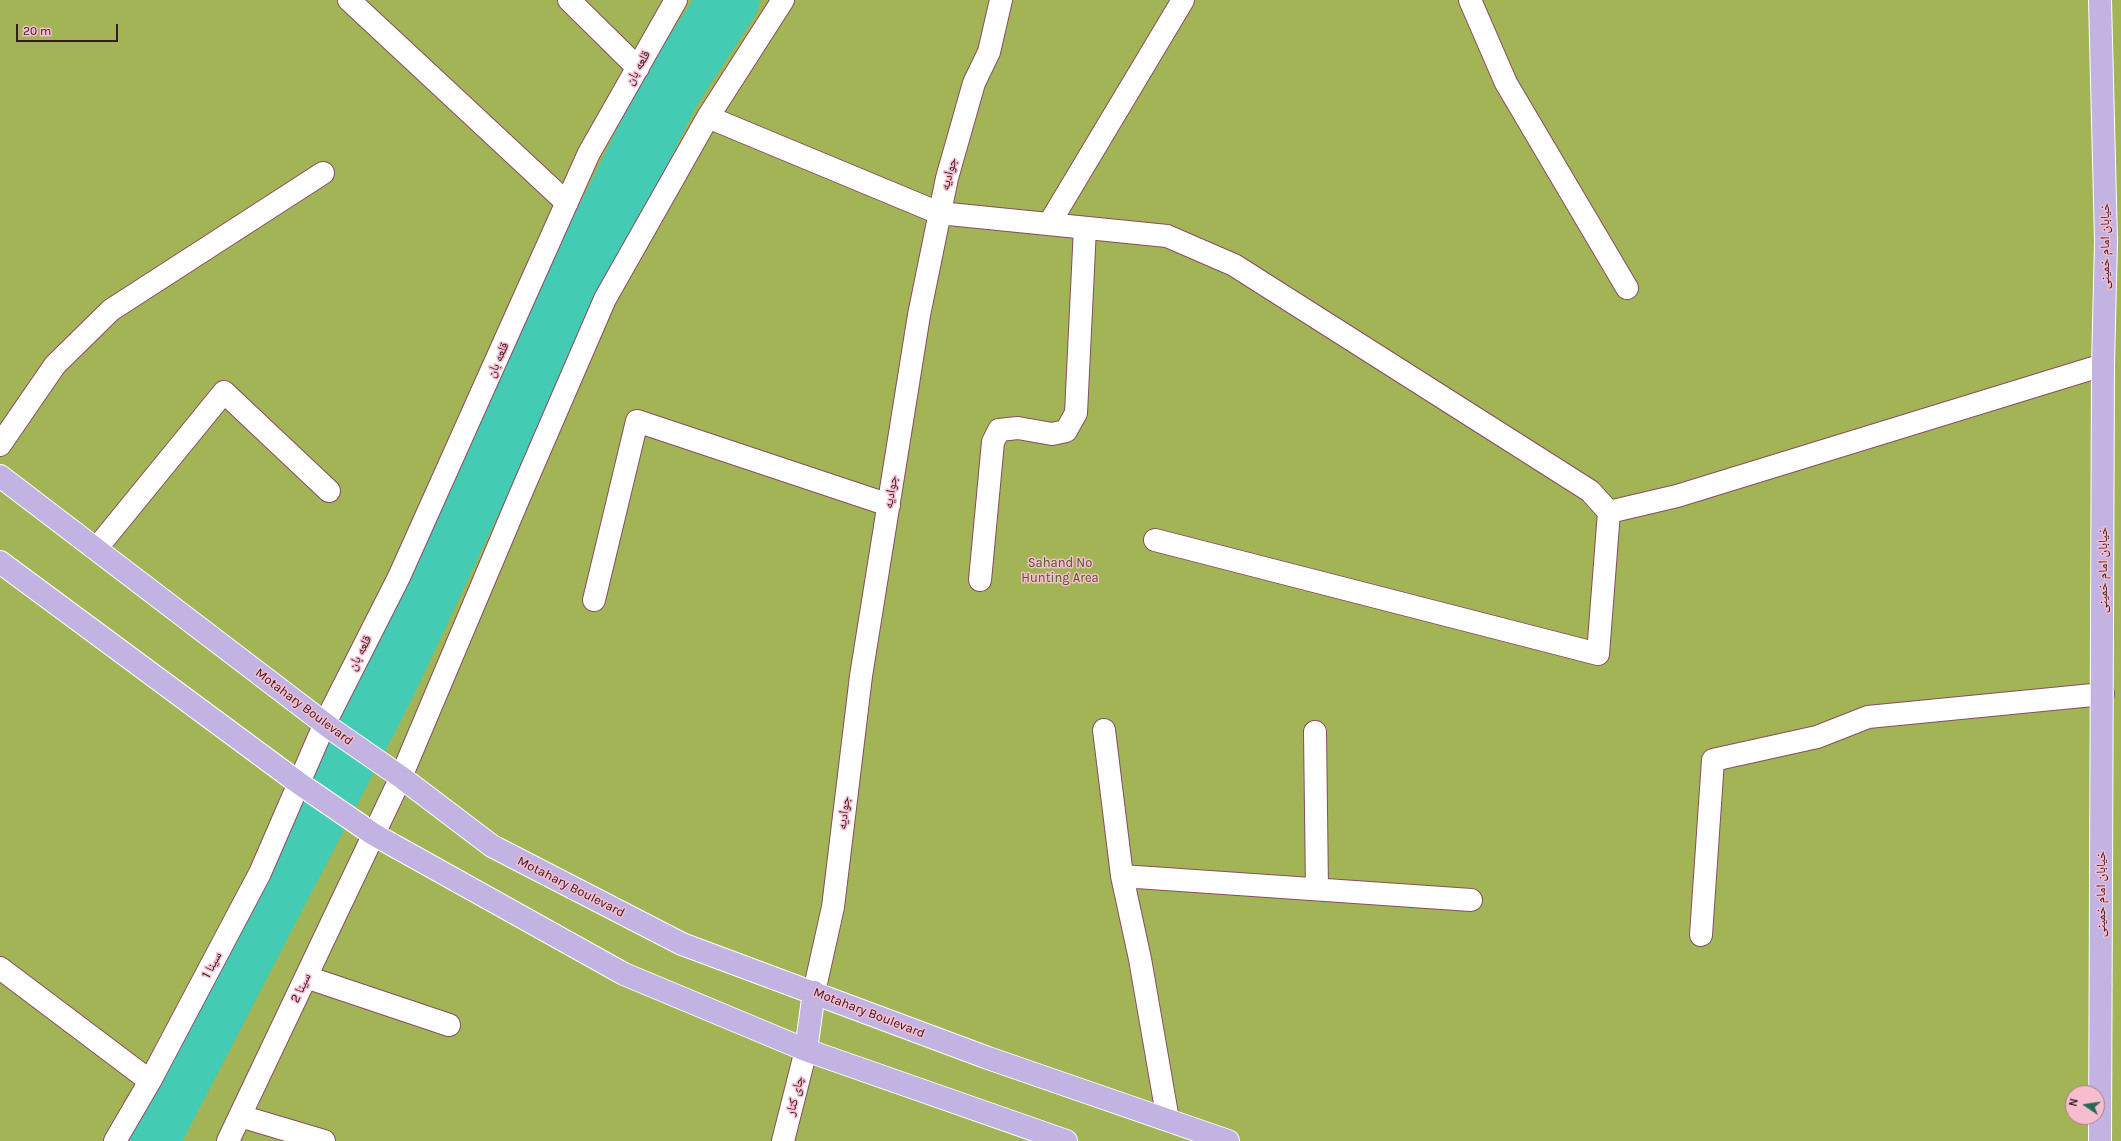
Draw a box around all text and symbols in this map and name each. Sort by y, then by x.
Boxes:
scale bar [18,16,120,42]
text: 20 m [23,24,51,38]
street label: قلعه بان [622,48,654,88]
street label: جوادیه [937,156,961,192]
street label: خیابان امام خمینی [2097,203,2113,289]
street label: قلعه بان [483,340,513,380]
street label: جوادیه [881,474,901,510]
street label: خیابان امام خمینی [2095,527,2111,613]
park label: Sahand No Hunting Area [1021,555,1099,586]
street label: قلعه بان [345,633,375,673]
street label: Motahary Boulevard [252,665,356,749]
street label: جوادیه [834,796,854,830]
street label: خیابان امام خمینی [2093,851,2109,937]
street label: Motahary Boulevard [515,853,627,921]
street label: سینا 1 [199,949,225,981]
street label: سینا 2 [287,971,315,1005]
street label: Motahary Boulevard [811,984,927,1042]
street label: چای کنار [783,1075,807,1117]
north arrow [2065,1085,2105,1125]
text: N [2067,1097,2081,1108]

